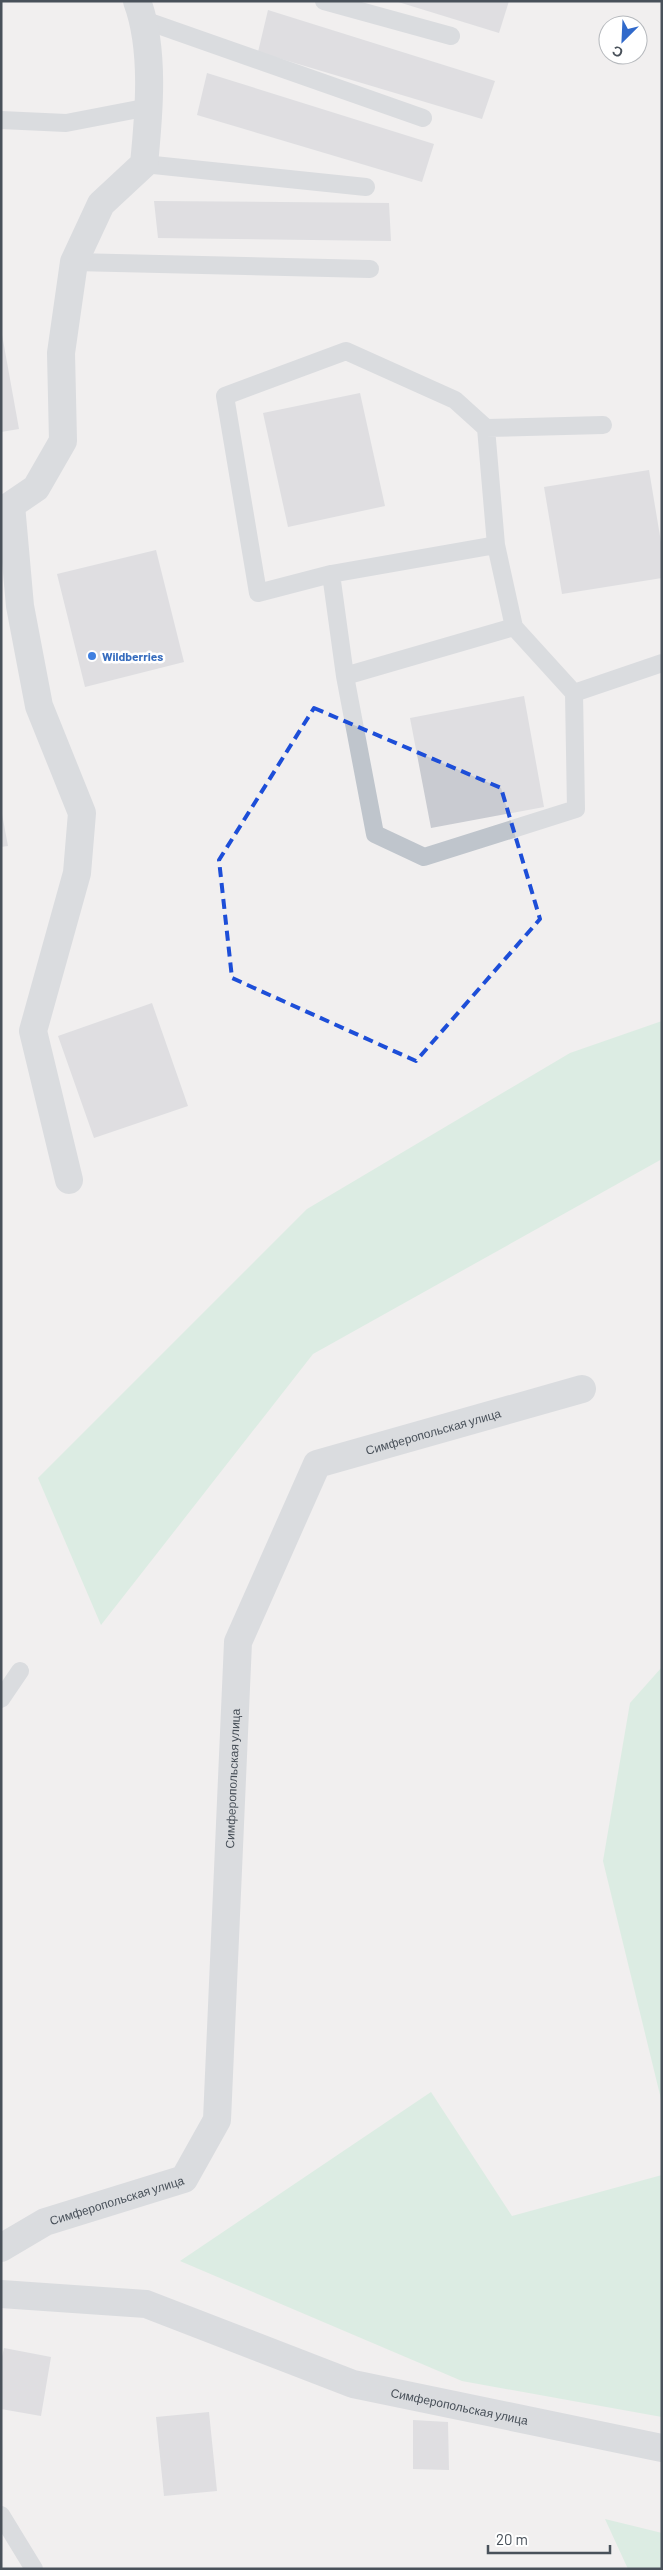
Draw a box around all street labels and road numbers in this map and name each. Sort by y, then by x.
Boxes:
street label: Симферопольская улица [364,1405,503,1457]
street label: Симферопольская улица [222,1708,243,1849]
street label: Симферопольская улица [48,2172,186,2227]
street label: Симферопольская улица [390,2385,530,2427]

